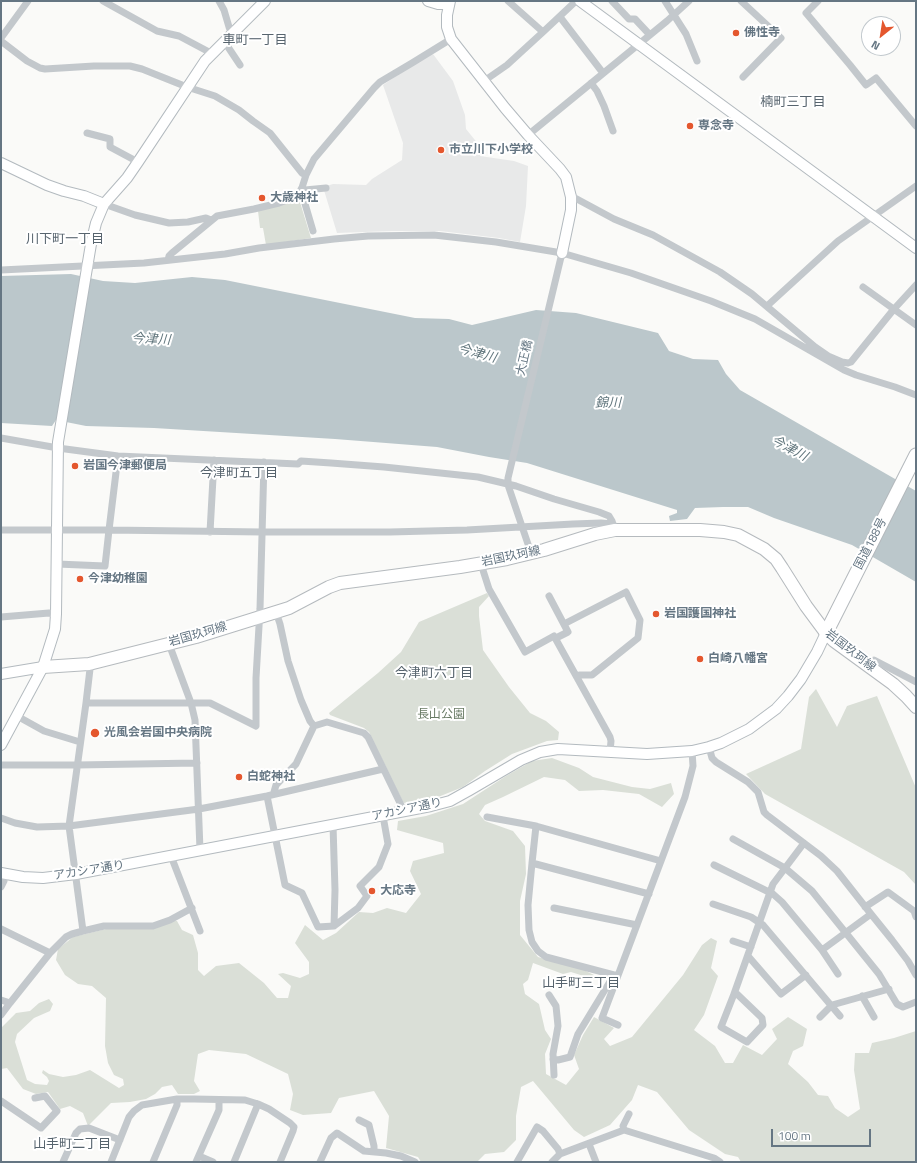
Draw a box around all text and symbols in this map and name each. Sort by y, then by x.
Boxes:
north arrow [861,16,901,56]
place label: 佛性寺 [744,26,780,40]
marker: 佛性寺 [731,28,741,38]
district label: 車町一丁目 [223,33,287,49]
text: N [868,37,883,54]
district label: 楠町三丁目 [761,95,825,111]
place label: 専念寺 [698,119,734,133]
marker: 専念寺 [685,121,695,131]
place label: 市立川下小学校 [449,143,533,157]
marker: 市立川下小学校 [436,145,446,155]
place label: 大歳神社 [270,191,318,205]
marker: 大歳神社 [257,193,267,203]
district label: 川下町一丁目 [26,232,104,248]
water label: 今津川 [131,331,171,349]
street label: 大正橋 [514,339,536,377]
water label: 今津川 [456,341,498,367]
water label: 錦川 [595,396,621,412]
water label: 今津川 [768,433,810,465]
place label: 岩国今津郵便局 [83,459,167,473]
marker: 岩国今津郵便局 [70,461,80,471]
district label: 今津町五丁目 [200,466,278,482]
street label: 国道188号 [852,516,890,572]
street label: 岩国玖珂線 [480,544,542,570]
place label: 今津幼稚園 [88,572,148,586]
marker: 今津幼稚園 [75,574,85,584]
place label: 岩国護国神社 [664,607,736,621]
marker: 岩国護国神社 [651,609,661,619]
street label: 岩国玖珂線 [167,620,229,650]
street label: 岩国玖珂線 [822,627,878,675]
place label: 白崎八幡宮 [708,652,768,666]
marker: 白崎八幡宮 [695,654,705,664]
district label: 今津町六丁目 [395,666,473,682]
park label: 長山公園 [417,708,465,722]
place label: 光風会岩国中央病院 [104,726,212,740]
marker: 光風会岩国中央病院 [89,727,101,739]
place label: 白蛇神社 [247,770,295,784]
marker: 白蛇神社 [234,772,244,782]
street label: アカシア通り [370,795,444,825]
street label: アカシア通り [52,858,126,884]
place label: 大応寺 [380,884,416,898]
marker: 大応寺 [367,886,377,896]
district label: 山手町三丁目 [542,976,620,992]
scale bar [773,1121,873,1147]
text: 100 m [778,1126,811,1145]
district label: 山手町二丁目 [33,1137,111,1153]

